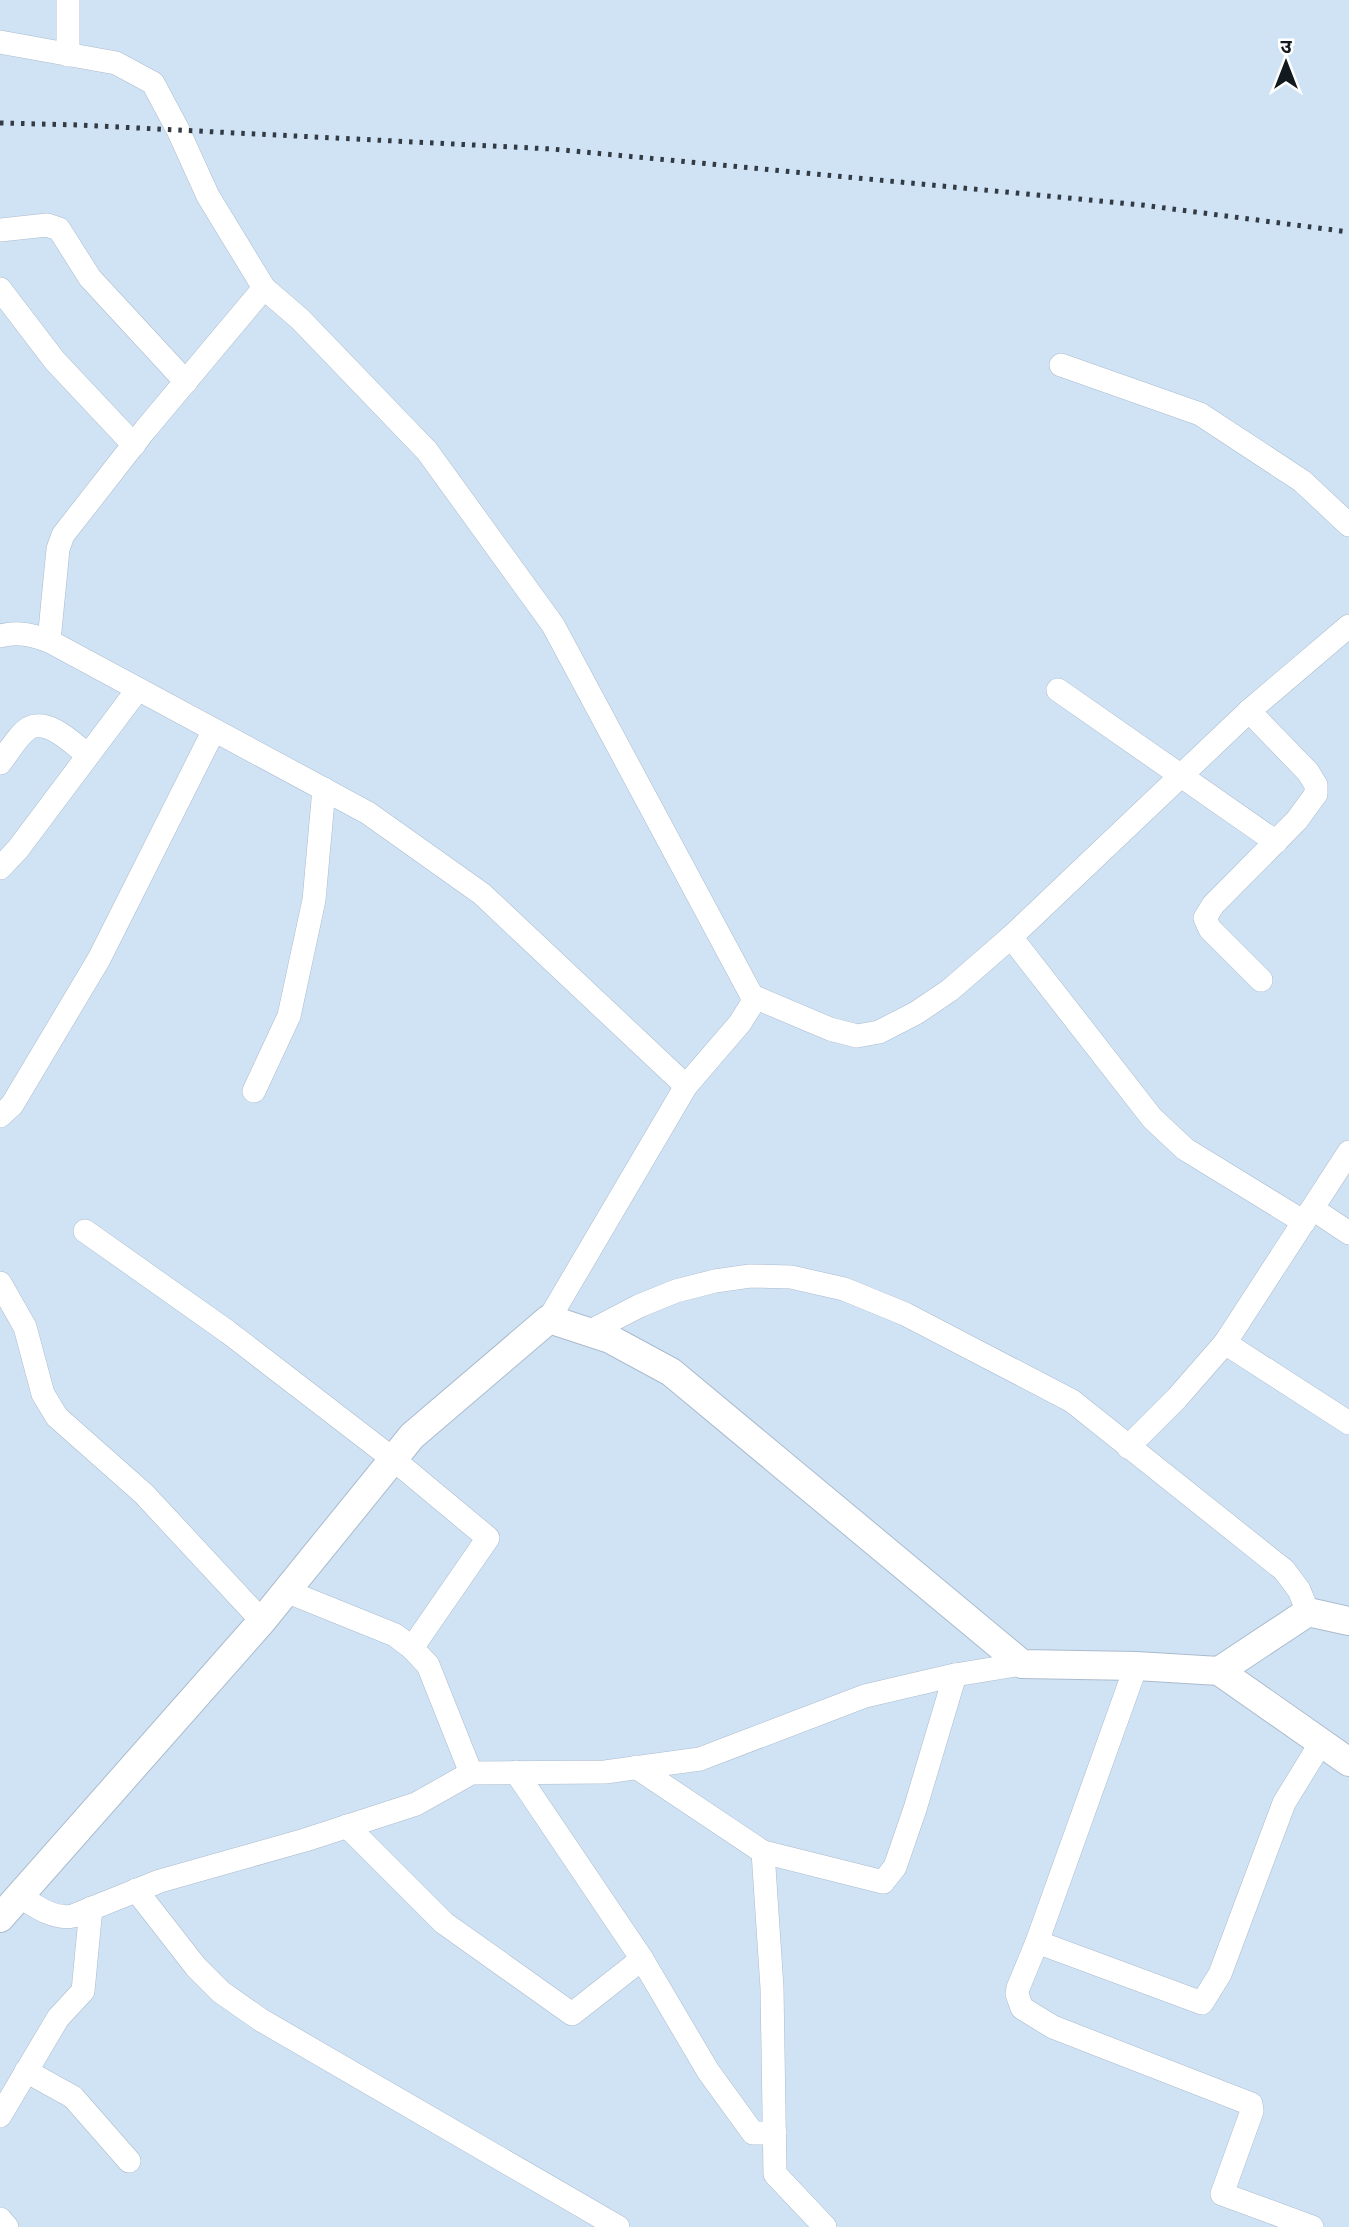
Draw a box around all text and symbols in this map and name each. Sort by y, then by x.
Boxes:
north arrow [1251,28,1321,98]
text: उ [1280,34,1292,61]

